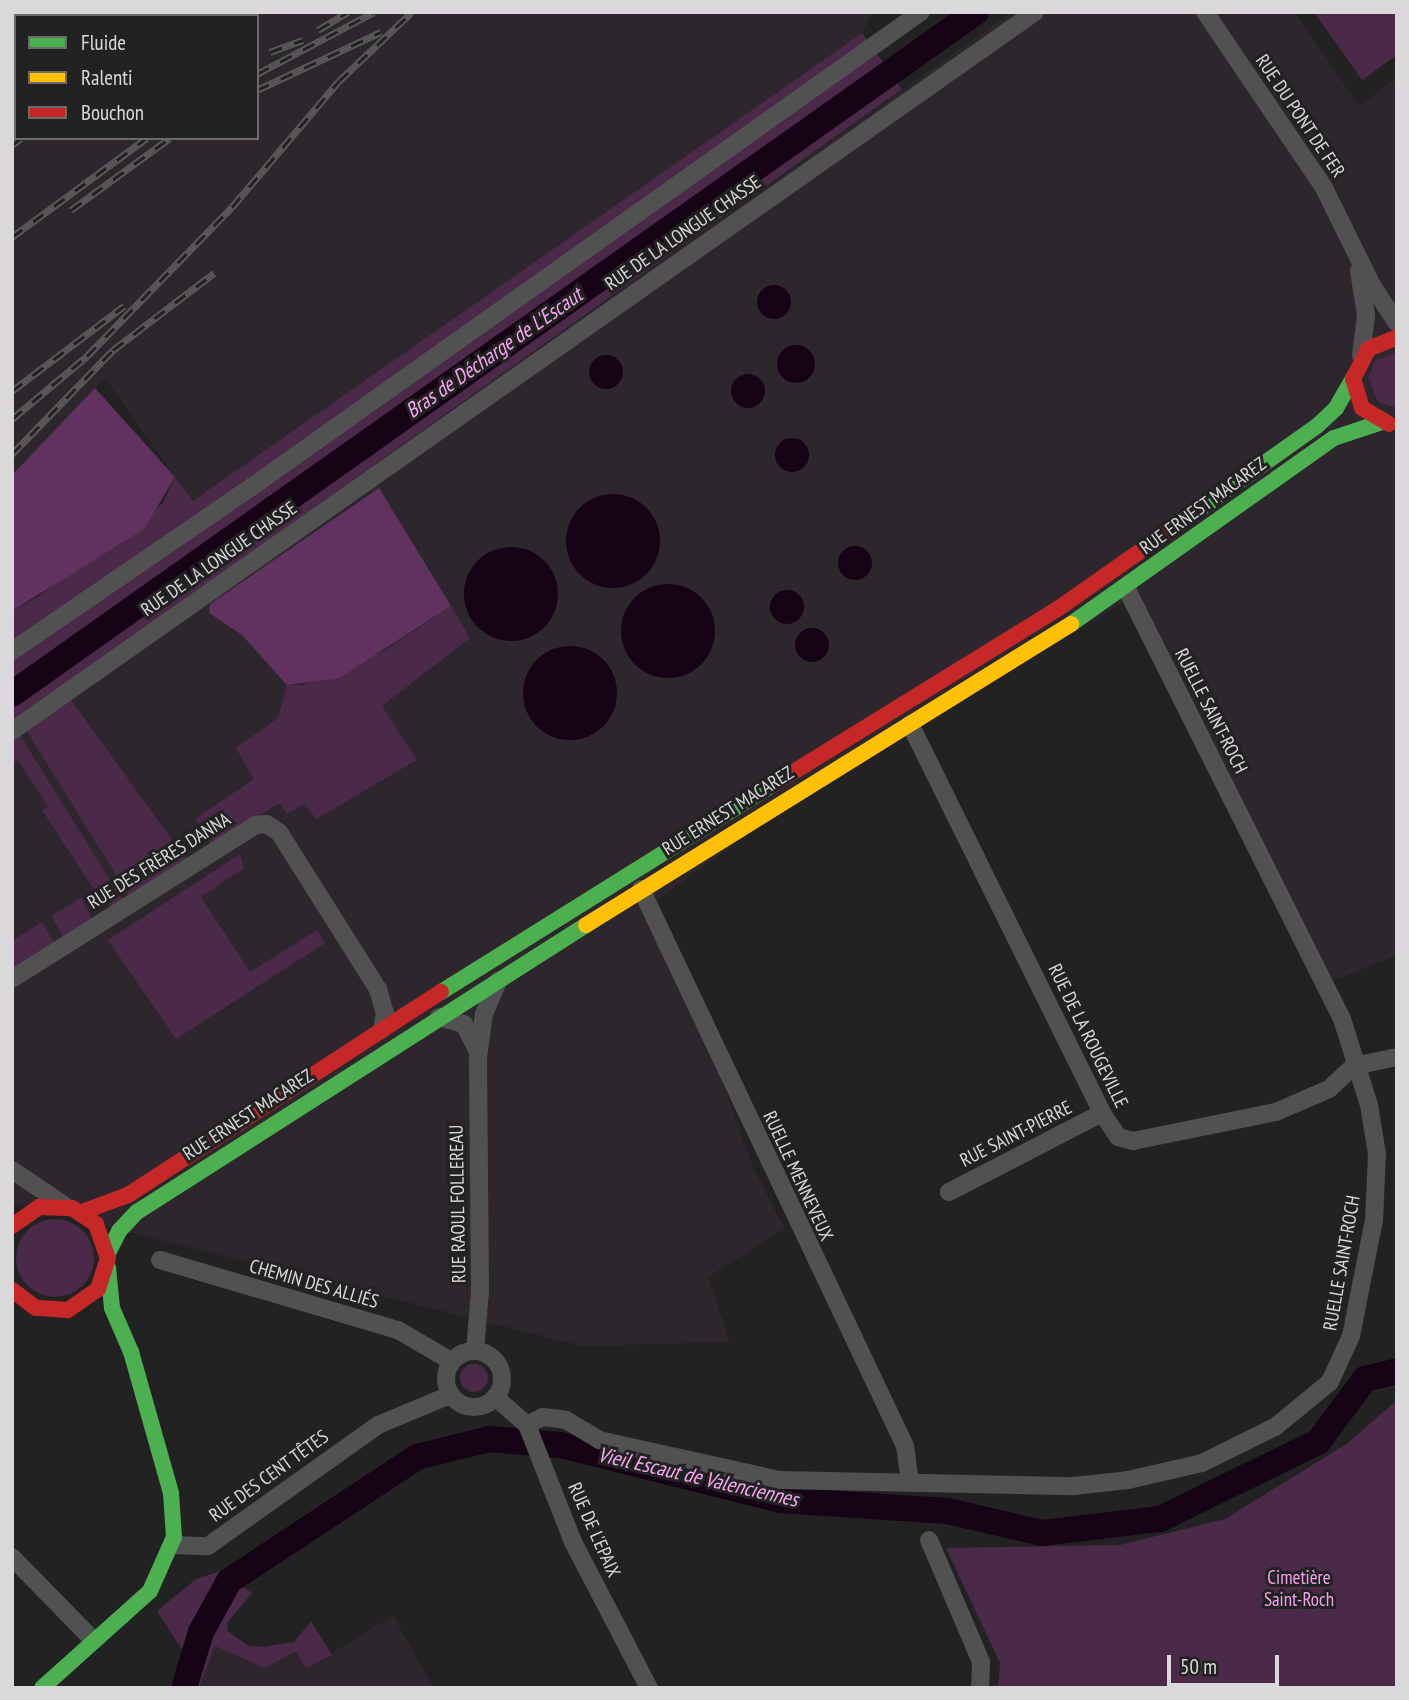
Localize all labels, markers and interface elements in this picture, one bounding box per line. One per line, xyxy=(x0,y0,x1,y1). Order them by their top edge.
legend xyxy=(14,14,259,140)
text: Fluide xyxy=(81,29,126,56)
street label: RUE DU PONT DE FER xyxy=(1250,50,1350,182)
text: Ralenti xyxy=(81,64,133,91)
text: Bouchon xyxy=(81,99,144,126)
street label: RUE DE LA LONGUE CHASSE xyxy=(600,170,766,296)
water label: Bras de Décharge de L'Escaut xyxy=(401,282,587,424)
street label: RUE ERNEST MACAREZ xyxy=(1135,452,1271,560)
street label: RUE DE LA LONGUE CHASSE xyxy=(136,496,302,622)
street label: RUELLE SAINT-ROCH xyxy=(1170,645,1252,777)
street label: RUE ERNEST MACAREZ xyxy=(658,761,798,861)
street label: RUE DES FRÈRES DANNA xyxy=(83,808,235,914)
street label: RUE DE LA ROUGEVILLE xyxy=(1043,960,1133,1112)
street label: RUE ERNEST MACAREZ xyxy=(178,1064,318,1166)
street label: RUE SAINT-PIERRE xyxy=(956,1096,1076,1172)
street label: RUELLE MENNEVEUX xyxy=(758,1108,838,1244)
street label: RUE RAOUL FOLLEREAU xyxy=(445,1124,471,1284)
street label: RUELLE SAINT-ROCH xyxy=(1319,1194,1365,1332)
street label: CHEMIN DES ALLIÉS xyxy=(247,1255,381,1313)
street label: RUE DES CENT TÊTES xyxy=(205,1425,333,1527)
water label: Vieil Escaut de Valenciennes xyxy=(595,1442,801,1512)
street label: RUE DE L'EPAIX xyxy=(563,1479,625,1581)
park label: Cimetière Saint-Roch xyxy=(1264,1567,1334,1611)
scale bar xyxy=(1171,1640,1283,1684)
text: 50 m xyxy=(1180,1653,1217,1680)

